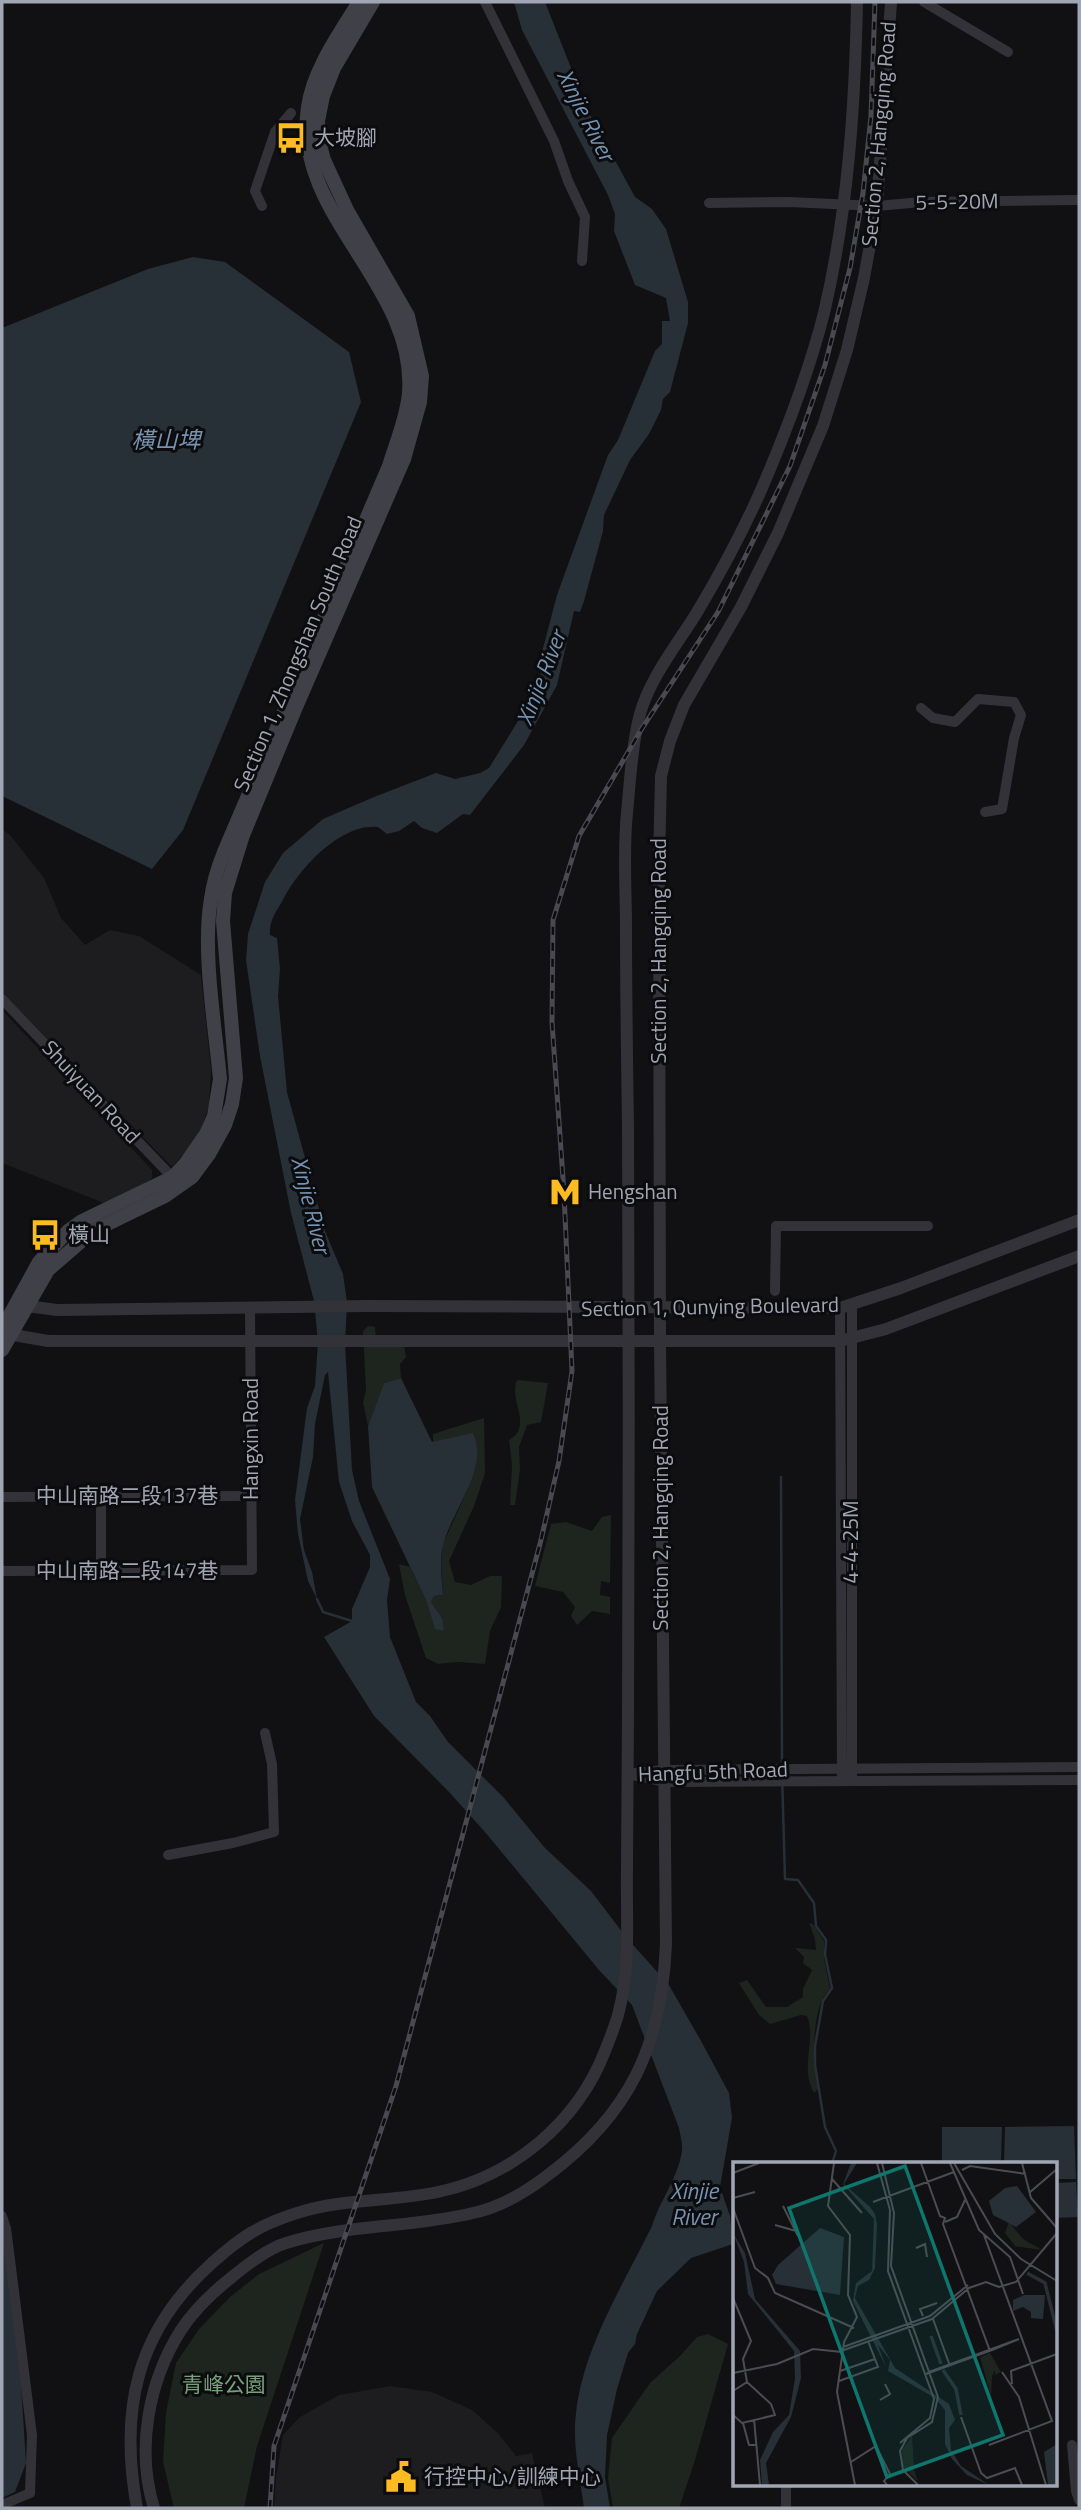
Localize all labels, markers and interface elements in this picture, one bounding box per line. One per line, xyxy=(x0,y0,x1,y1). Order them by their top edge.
street label: Section 2, Hangqing Road xyxy=(852,20,904,248)
water label: Xinjie River xyxy=(548,63,626,169)
bus stop icon: 大坡腳 xyxy=(274,121,308,155)
place label: 大坡腳 xyxy=(314,121,377,153)
street label: 5-5-20M xyxy=(915,184,999,218)
water label: 橫山埤 xyxy=(132,422,204,457)
street label: Section 1, Zhongshan South Road xyxy=(224,511,370,796)
water label: Xinjie River xyxy=(506,623,576,730)
street label: Section 2, Hangqing Road xyxy=(642,838,674,1064)
street label: Shuiyuan Road xyxy=(35,1032,148,1150)
water label: Xinjie River xyxy=(283,1153,341,1260)
metro station icon: Hengshan xyxy=(548,1175,582,1209)
place label: Hengshan xyxy=(588,1175,678,1207)
bus stop icon: 橫山 xyxy=(28,1218,62,1252)
place label: 橫山 xyxy=(68,1218,110,1250)
street label: Section 1, Qunying Boulevard xyxy=(581,1288,839,1324)
street label: Hangxin Road xyxy=(234,1378,266,1500)
street label: Section 2, Hangqing Road xyxy=(644,1405,676,1631)
street label: 中山南路二段137巷 xyxy=(36,1479,218,1511)
street label: 4-4-25M xyxy=(834,1500,866,1584)
street label: 中山南路二段147巷 xyxy=(36,1554,218,1586)
street label: Hangfu 5th Road xyxy=(637,1752,788,1790)
inset map xyxy=(733,2162,1056,2486)
water label: Xinjie River xyxy=(670,2173,720,2234)
park label: 青峰公園 xyxy=(182,2368,266,2400)
public building icon: 行控中心/訓練中心 xyxy=(384,2460,418,2494)
place label: 行控中心/訓練中心 xyxy=(424,2460,601,2492)

